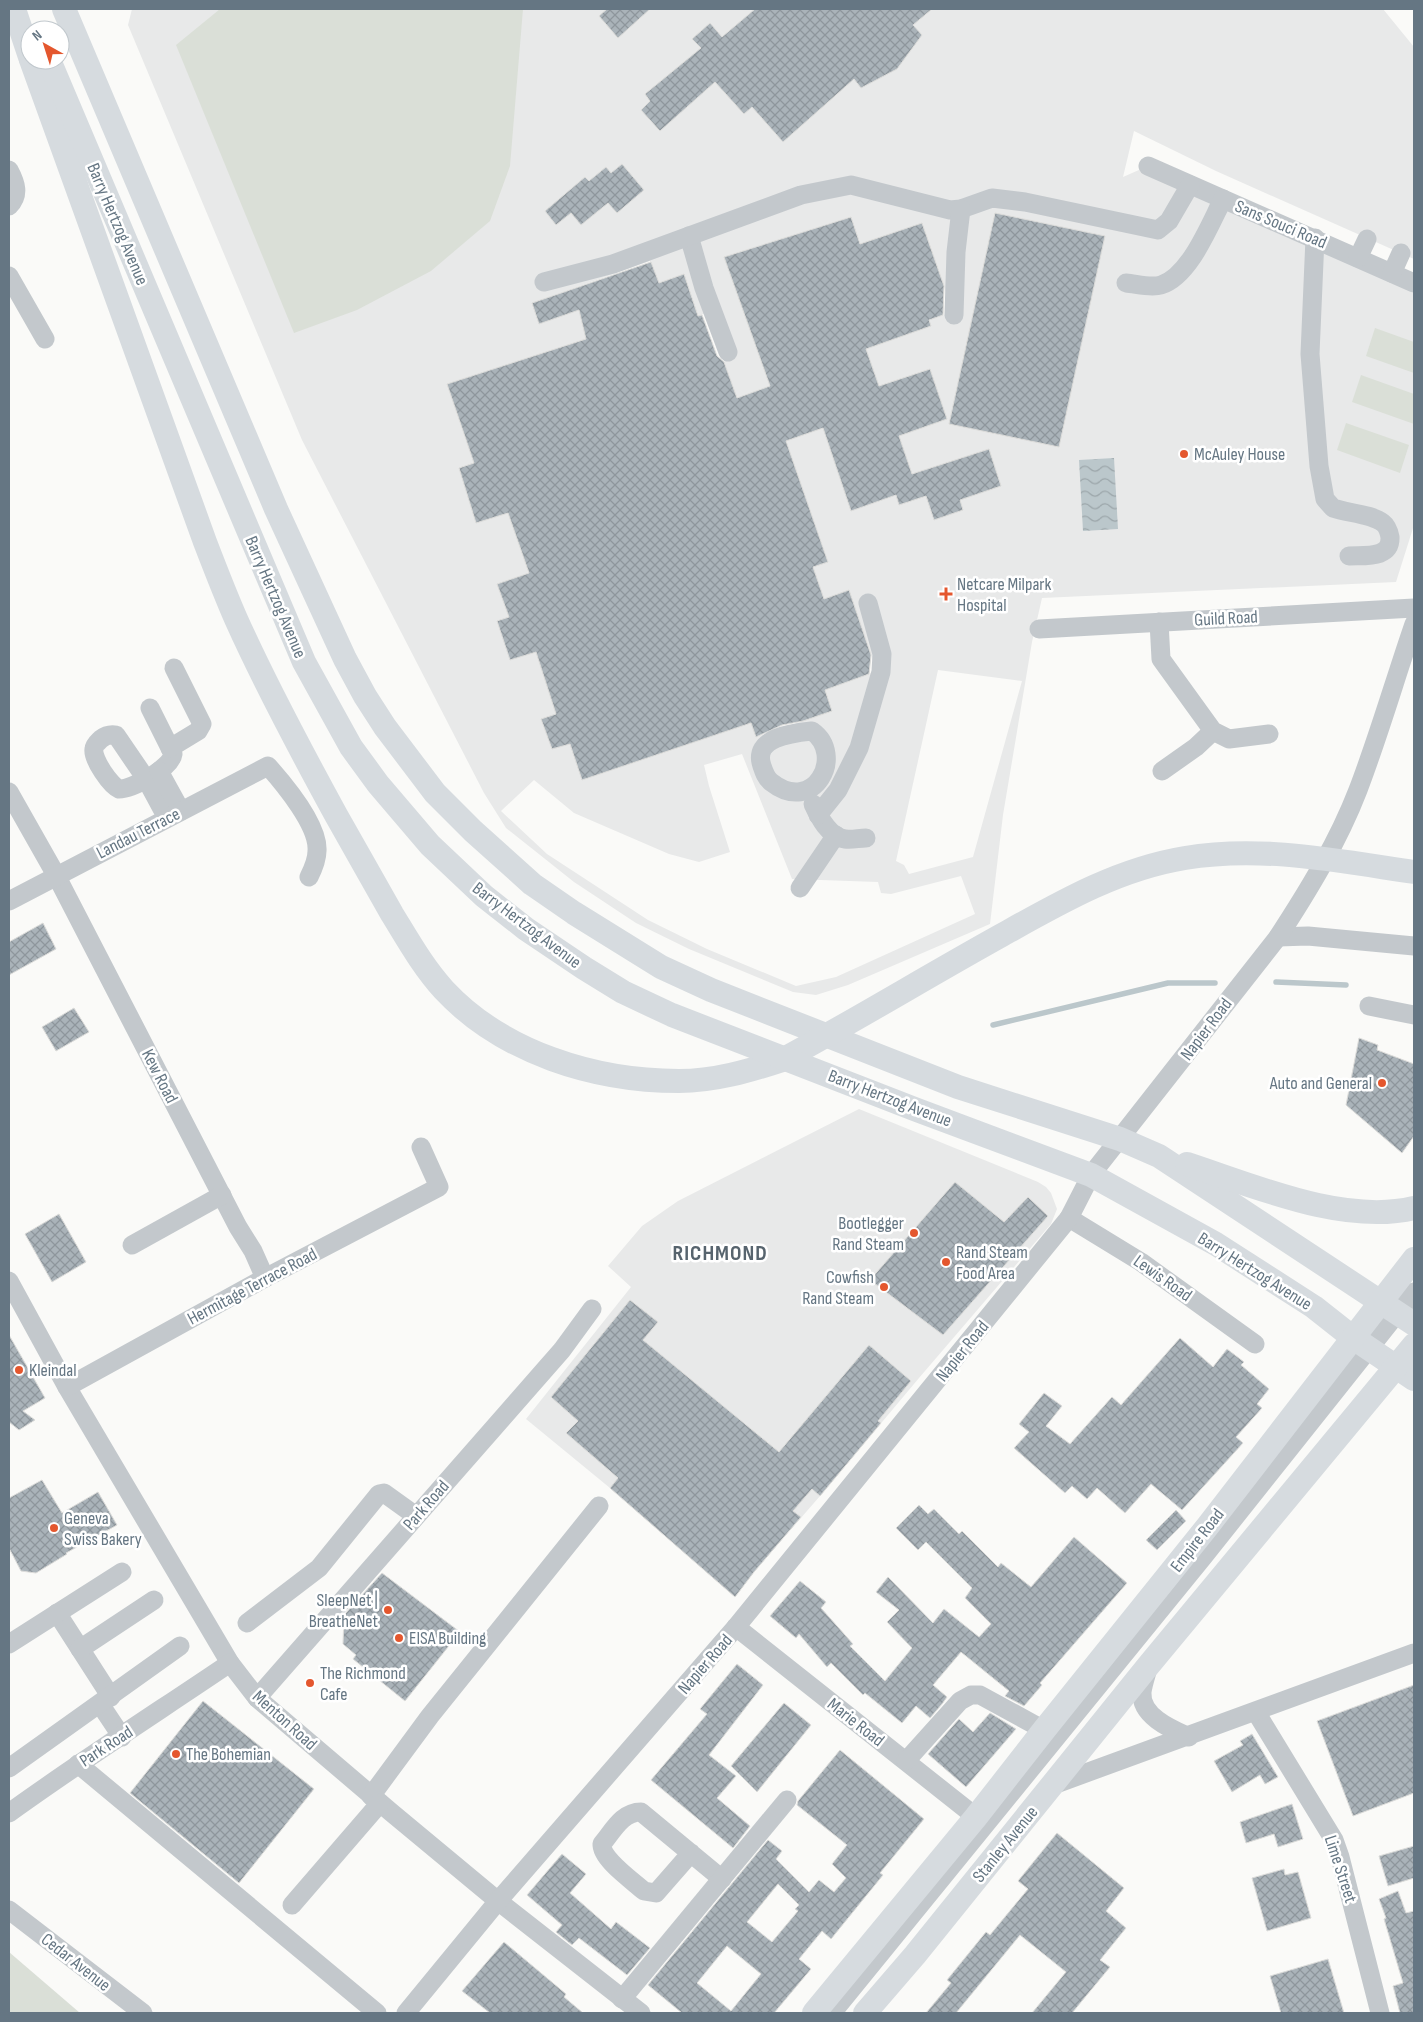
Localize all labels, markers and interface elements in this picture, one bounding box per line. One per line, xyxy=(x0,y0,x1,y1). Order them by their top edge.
north arrow xyxy=(20,20,70,70)
text: N xyxy=(29,26,45,44)
street label: Barry Hertzog Avenue xyxy=(82,160,153,288)
street label: Sans Souci Road xyxy=(1232,196,1330,253)
place label: McAuley House xyxy=(1194,444,1285,465)
marker: McAuley House xyxy=(1178,448,1190,460)
street label: Barry Hertzog Avenue xyxy=(240,533,311,661)
place label: Netcare Milpark Hospital xyxy=(957,574,1051,616)
marker: Netcare Milpark Hospital xyxy=(939,587,953,601)
street label: Guild Road xyxy=(1194,606,1258,631)
street label: Landau Terrace xyxy=(93,803,183,863)
street label: Barry Hertzog Avenue xyxy=(468,878,585,973)
street label: Napier Road xyxy=(1176,994,1237,1064)
street label: Kew Road xyxy=(137,1046,182,1107)
street label: Barry Hertzog Avenue xyxy=(825,1065,954,1132)
place label: Auto and General xyxy=(1269,1073,1372,1094)
marker: Auto and General xyxy=(1376,1077,1388,1089)
place label: Bootlegger Rand Steam xyxy=(832,1213,904,1255)
marker: Bootlegger Rand Steam xyxy=(908,1227,920,1239)
street label: Barry Hertzog Avenue xyxy=(1194,1228,1316,1315)
district label: RICHMOND xyxy=(672,1240,768,1267)
place label: Rand Steam Food Area xyxy=(956,1242,1028,1284)
street label: Hermitage Terrace Road xyxy=(184,1243,321,1329)
street label: Lewis Road xyxy=(1129,1251,1196,1306)
marker: Rand Steam Food Area xyxy=(940,1256,952,1268)
place label: Cowfish Rand Steam xyxy=(802,1267,874,1309)
marker: Cowfish Rand Steam xyxy=(878,1281,890,1293)
street label: Napier Road xyxy=(932,1317,993,1386)
place label: Kleindal xyxy=(29,1360,77,1381)
marker: Kleindal xyxy=(13,1364,25,1376)
street label: Park Road xyxy=(399,1476,454,1535)
street label: Empire Road xyxy=(1166,1504,1229,1576)
place label: Geneva Swiss Bakery xyxy=(64,1508,142,1550)
marker: Geneva Swiss Bakery xyxy=(48,1522,60,1534)
place label: SleepNet | BreatheNet xyxy=(309,1590,379,1632)
marker: SleepNet | BreatheNet xyxy=(382,1604,394,1616)
place label: EISA Building xyxy=(409,1628,486,1649)
street label: Napier Road xyxy=(674,1630,737,1698)
marker: EISA Building xyxy=(393,1632,405,1644)
place label: The Richmond Cafe xyxy=(320,1663,406,1705)
marker: The Richmond Cafe xyxy=(304,1677,316,1689)
street label: Menton Road xyxy=(248,1686,321,1755)
street label: Marie Road xyxy=(823,1694,888,1751)
street label: Park Road xyxy=(76,1721,137,1771)
place label: The Bohemian xyxy=(186,1744,271,1765)
marker: The Bohemian xyxy=(170,1748,182,1760)
street label: Stanley Avenue xyxy=(968,1802,1043,1887)
street label: Lime Street xyxy=(1320,1833,1361,1906)
street label: Cedar Avenue xyxy=(37,1929,115,1996)

